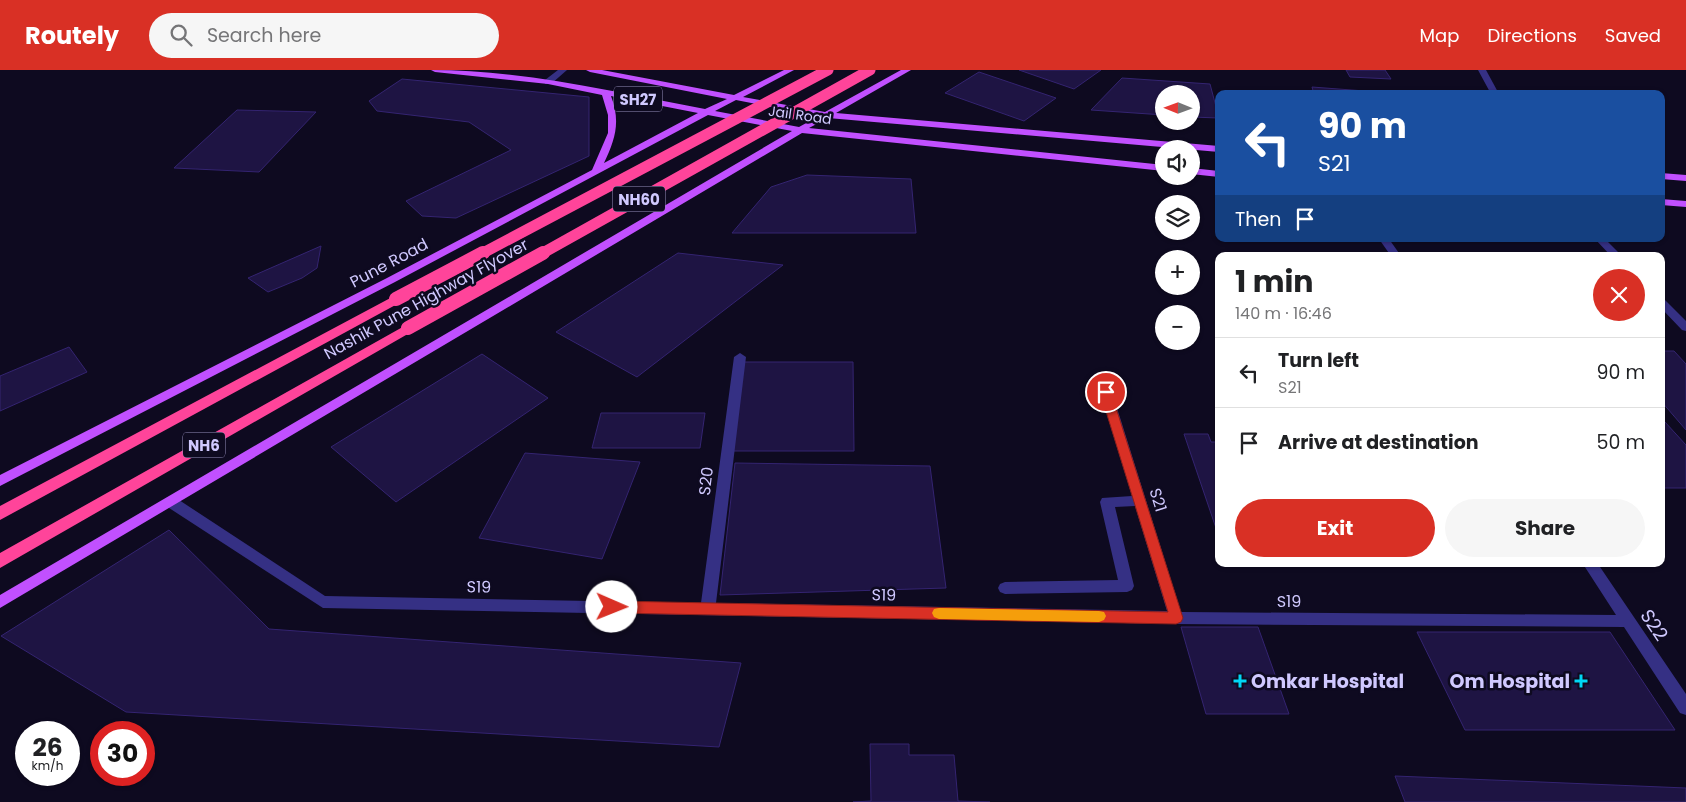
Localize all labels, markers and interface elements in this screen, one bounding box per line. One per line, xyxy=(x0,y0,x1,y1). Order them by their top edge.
search box xyxy=(149,13,499,58)
text: Routely xyxy=(25,19,119,52)
icon: search xyxy=(167,21,195,49)
text: Search here xyxy=(207,22,321,49)
text: Map xyxy=(1420,23,1459,48)
text: Directions xyxy=(1487,23,1577,48)
text: Saved xyxy=(1605,23,1661,48)
north arrow xyxy=(1155,85,1200,130)
map controls xyxy=(1155,85,1200,350)
road number: SH27 xyxy=(614,86,662,112)
street label: Jail Road xyxy=(767,101,833,129)
text: 90 m xyxy=(1318,101,1407,150)
icon: left xyxy=(1235,110,1300,175)
button: sound xyxy=(1155,140,1200,185)
text: S21 xyxy=(1318,148,1351,179)
road number: NH60 xyxy=(613,186,665,212)
button: layers xyxy=(1155,195,1200,240)
icon: arrive xyxy=(1291,205,1319,233)
text: Then xyxy=(1235,206,1281,233)
street label: Nashik Pune Highway Flyover xyxy=(320,233,532,365)
street label: Pune Road xyxy=(346,233,432,293)
button: + xyxy=(1155,250,1200,295)
text: 1 min xyxy=(1235,260,1313,303)
button: close xyxy=(1593,269,1645,321)
text: 140 m · 16:46 xyxy=(1235,302,1332,325)
button: − xyxy=(1155,305,1200,350)
text: Turn left xyxy=(1278,347,1359,374)
icon: left xyxy=(1235,359,1263,387)
text: 90 m xyxy=(1596,359,1645,386)
pin xyxy=(1085,371,1127,413)
text: S21 xyxy=(1278,376,1302,399)
icon: arrive xyxy=(1092,378,1120,406)
icon: arrive xyxy=(1235,429,1263,457)
text: Arrive at destination xyxy=(1278,429,1479,456)
text: 50 m xyxy=(1596,429,1645,456)
road number: NH6 xyxy=(183,432,225,458)
street label: S20 xyxy=(693,465,719,497)
street label: S21 xyxy=(1144,485,1172,515)
button: Exit xyxy=(1235,499,1435,557)
button: Share xyxy=(1445,499,1645,557)
street label: S19 xyxy=(467,575,491,599)
position arrow xyxy=(585,580,637,632)
street label: S19 xyxy=(872,583,896,607)
street label: S19 xyxy=(1277,590,1301,613)
street label: S22 xyxy=(1634,604,1674,646)
place label: Omkar Hospital xyxy=(1251,668,1404,695)
place label: Om Hospital xyxy=(1450,668,1570,695)
marker: Omkar Hospital xyxy=(1233,674,1247,688)
marker: Om Hospital xyxy=(1574,674,1588,688)
speed limit sign: 30 xyxy=(90,721,155,786)
text: 26 xyxy=(32,730,63,765)
text: km/h xyxy=(32,757,63,774)

